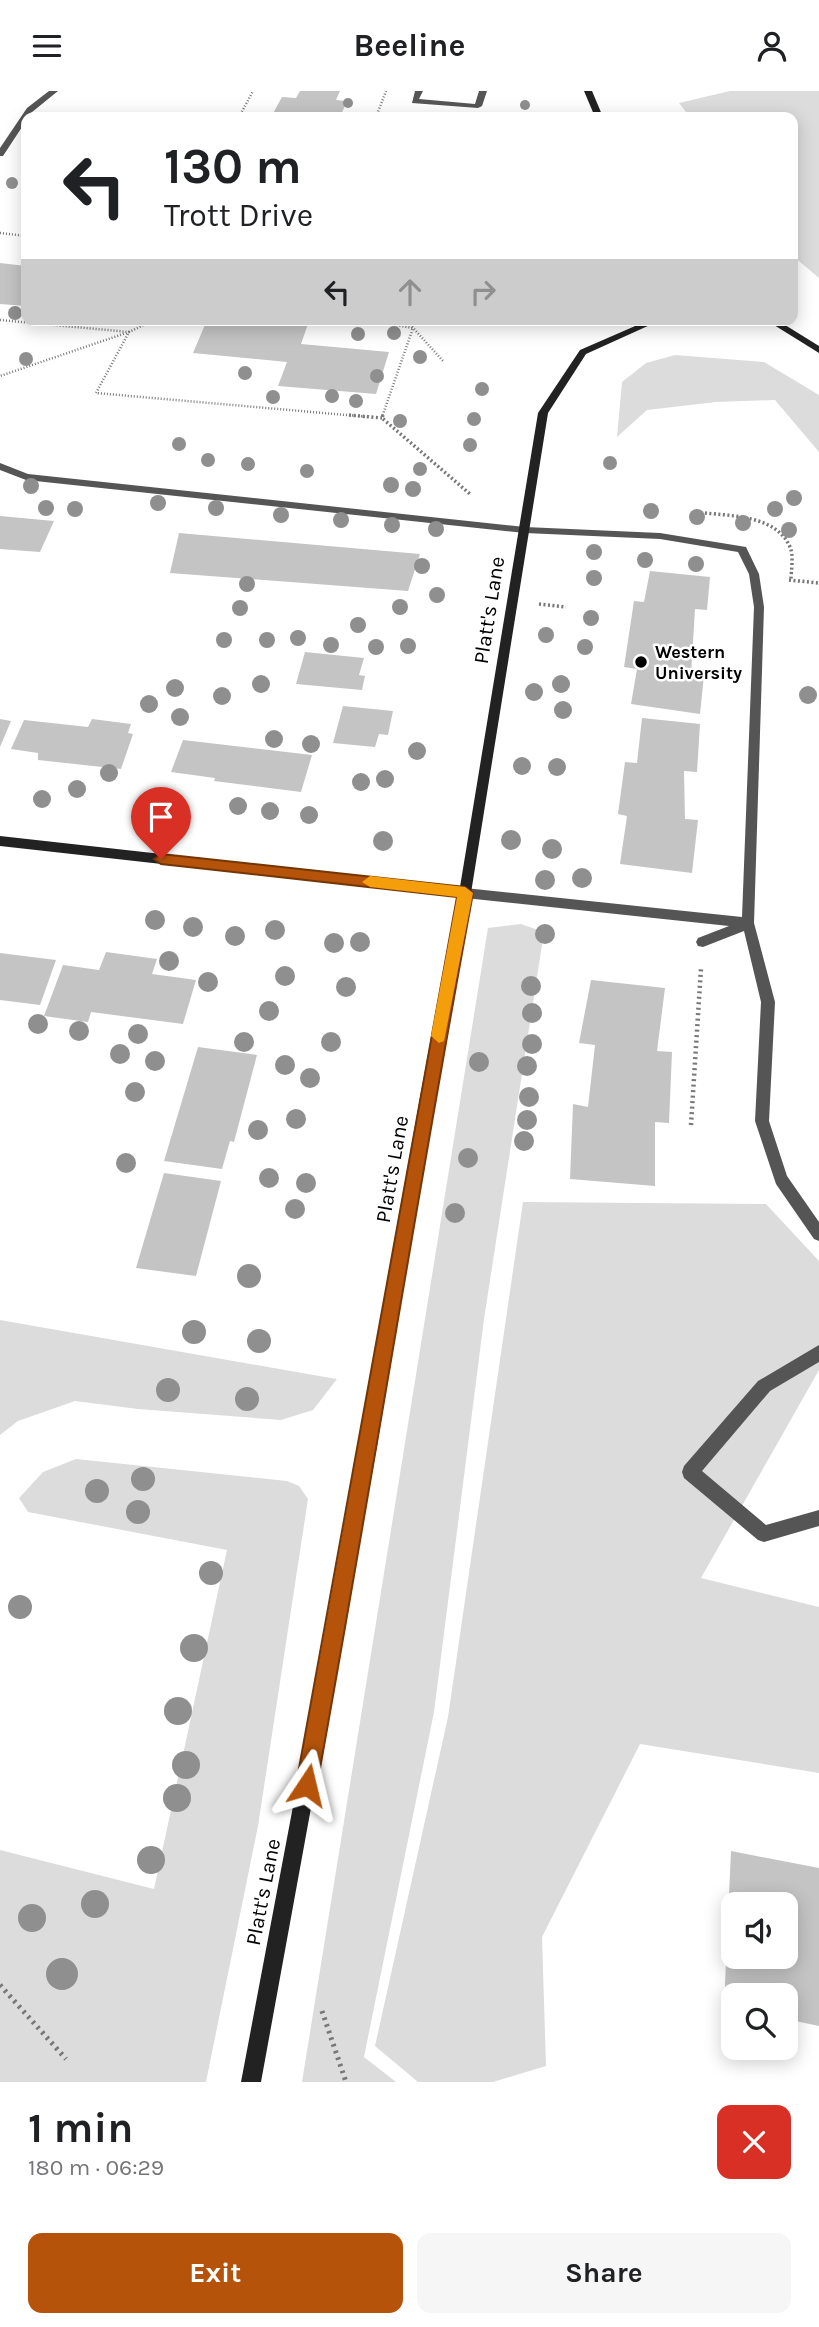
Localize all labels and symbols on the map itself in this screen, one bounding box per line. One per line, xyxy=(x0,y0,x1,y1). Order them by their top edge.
street label: Platt's Lane xyxy=(469,555,509,665)
place label: Western University xyxy=(655,641,742,684)
marker: Western University xyxy=(633,654,649,670)
pin xyxy=(131,787,191,859)
street label: Platt's Lane xyxy=(371,1113,413,1225)
position arrow xyxy=(270,1748,344,1822)
street label: Platt's Lane xyxy=(241,1836,285,1948)

